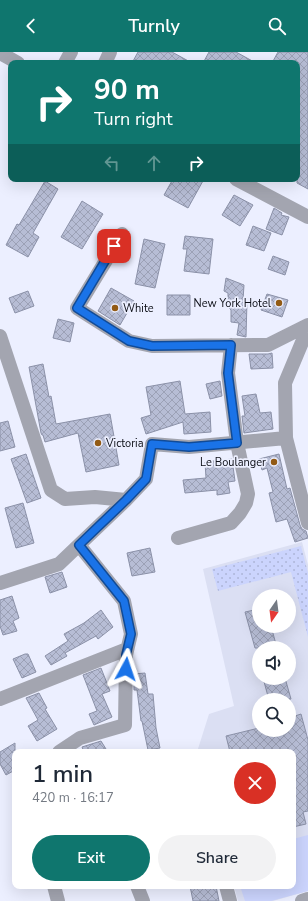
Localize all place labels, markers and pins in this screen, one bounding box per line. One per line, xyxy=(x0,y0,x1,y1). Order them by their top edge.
pin xyxy=(97,229,131,263)
place label: New York Hotel xyxy=(194,296,272,311)
marker: New York Hotel xyxy=(274,298,284,308)
place label: White xyxy=(123,301,154,316)
marker: White xyxy=(110,303,120,313)
place label: Victoria xyxy=(105,436,144,451)
marker: Victoria xyxy=(93,438,103,448)
place label: Le Boulanger xyxy=(200,455,266,470)
marker: Le Boulanger xyxy=(269,457,279,467)

